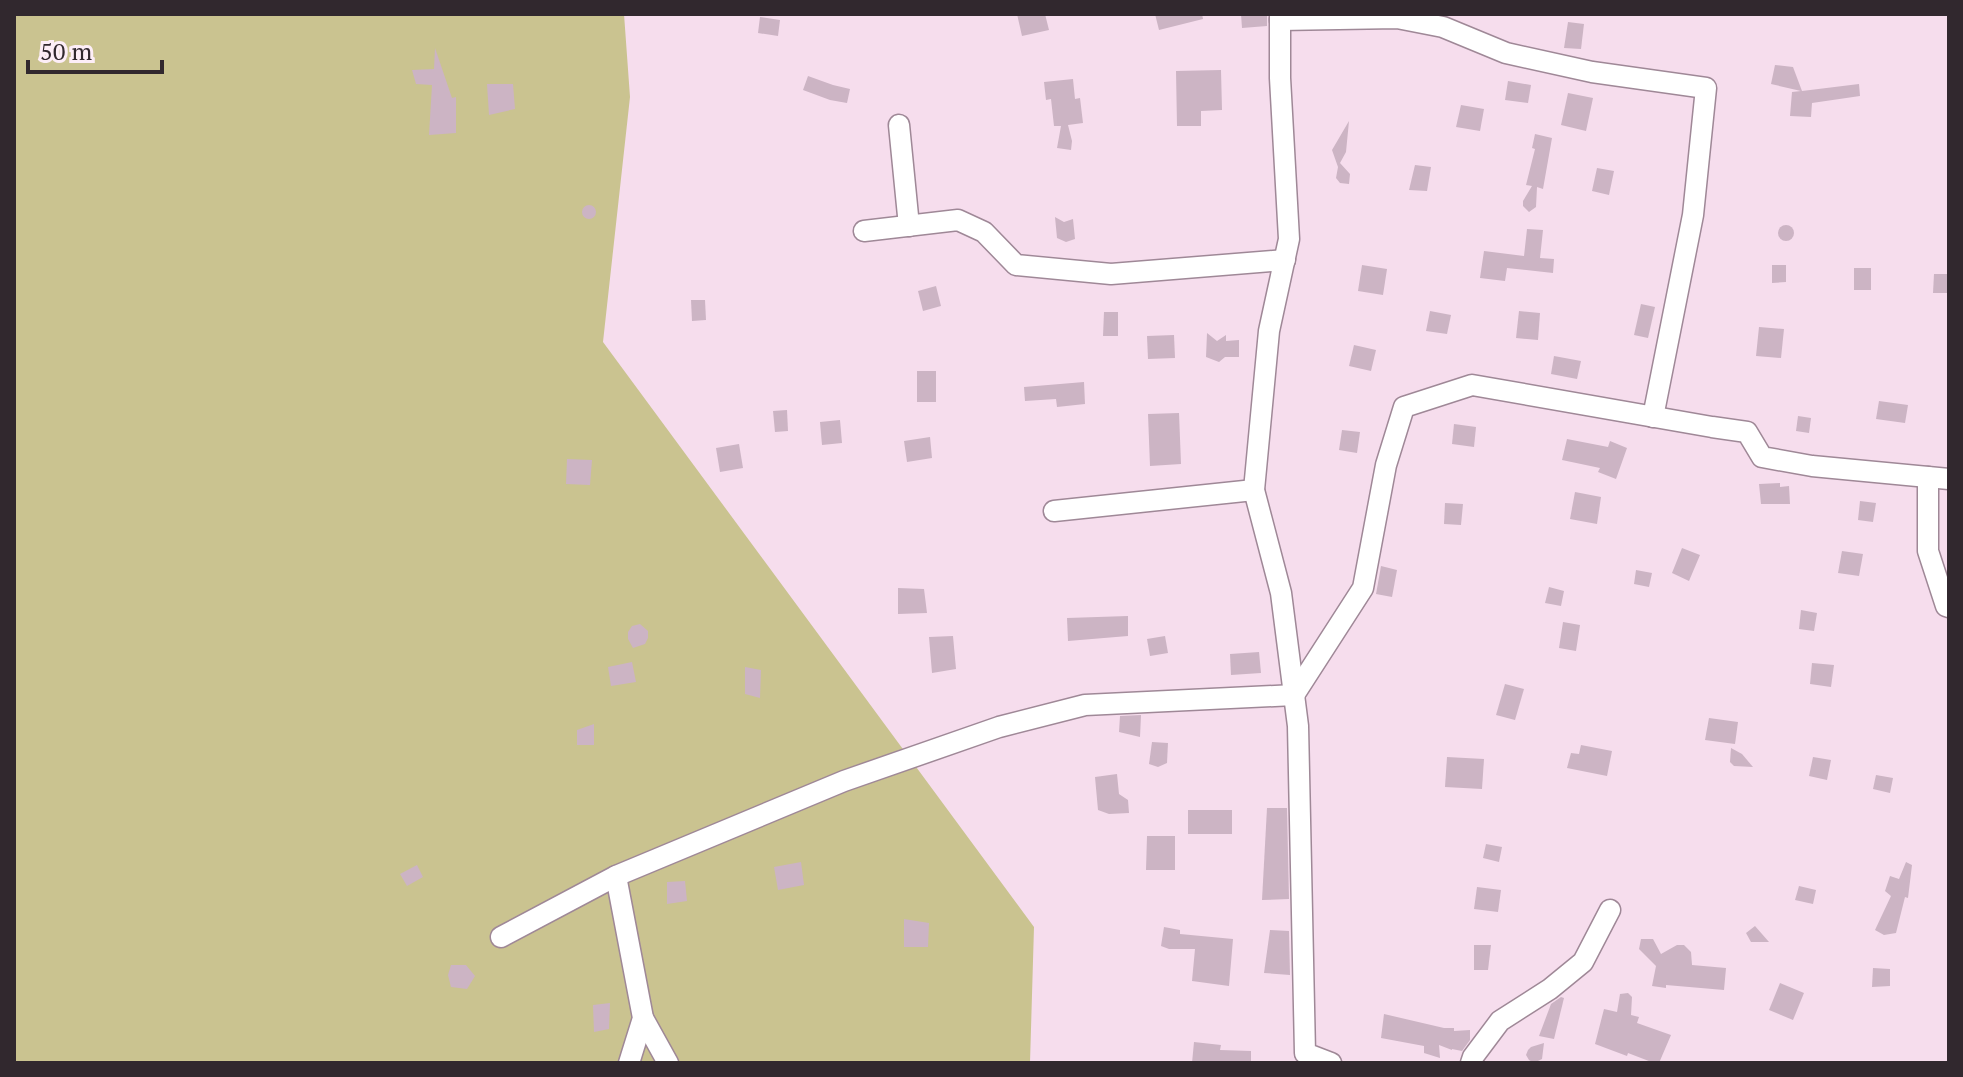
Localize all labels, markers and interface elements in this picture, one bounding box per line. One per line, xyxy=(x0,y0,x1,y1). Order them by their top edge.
scale bar xyxy=(28,24,162,74)
text: 50 m xyxy=(40,35,92,67)

